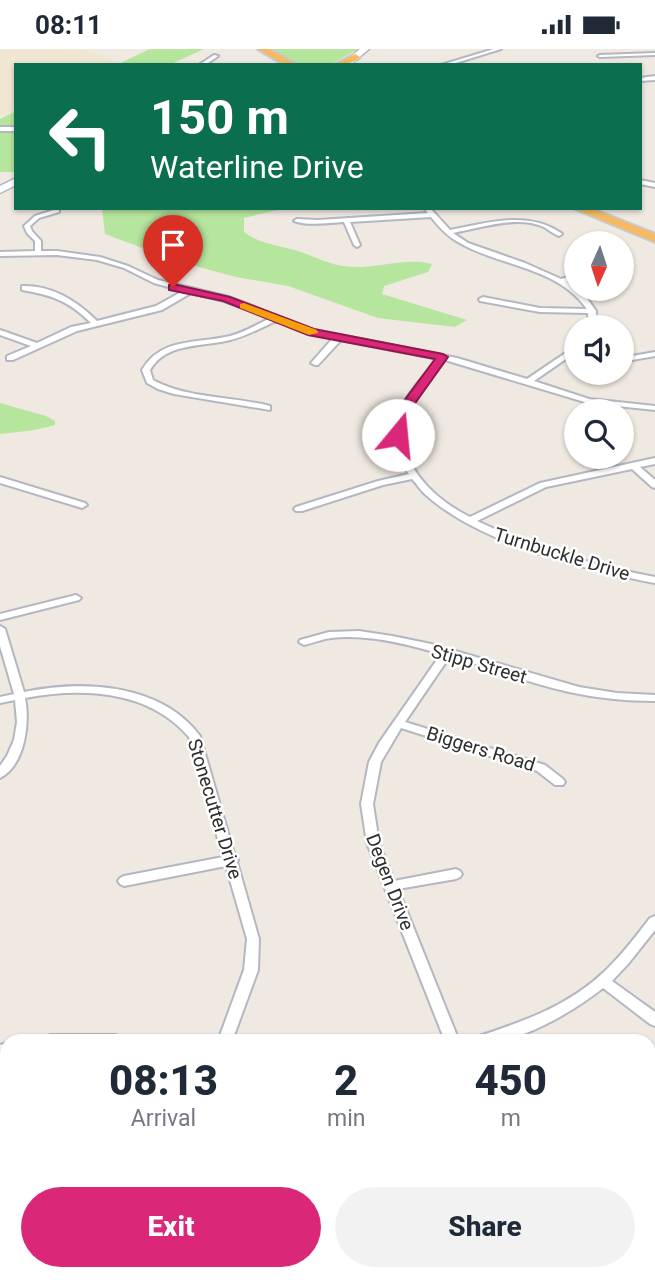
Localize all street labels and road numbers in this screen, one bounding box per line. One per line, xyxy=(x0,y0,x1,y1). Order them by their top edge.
street label: Turnbuckle Drive xyxy=(491,522,633,586)
street label: Stipp Street xyxy=(429,639,529,689)
street label: Biggers Road xyxy=(424,722,538,776)
street label: Stonecutter Drive xyxy=(183,736,247,882)
street label: Degen Drive xyxy=(361,831,419,933)

